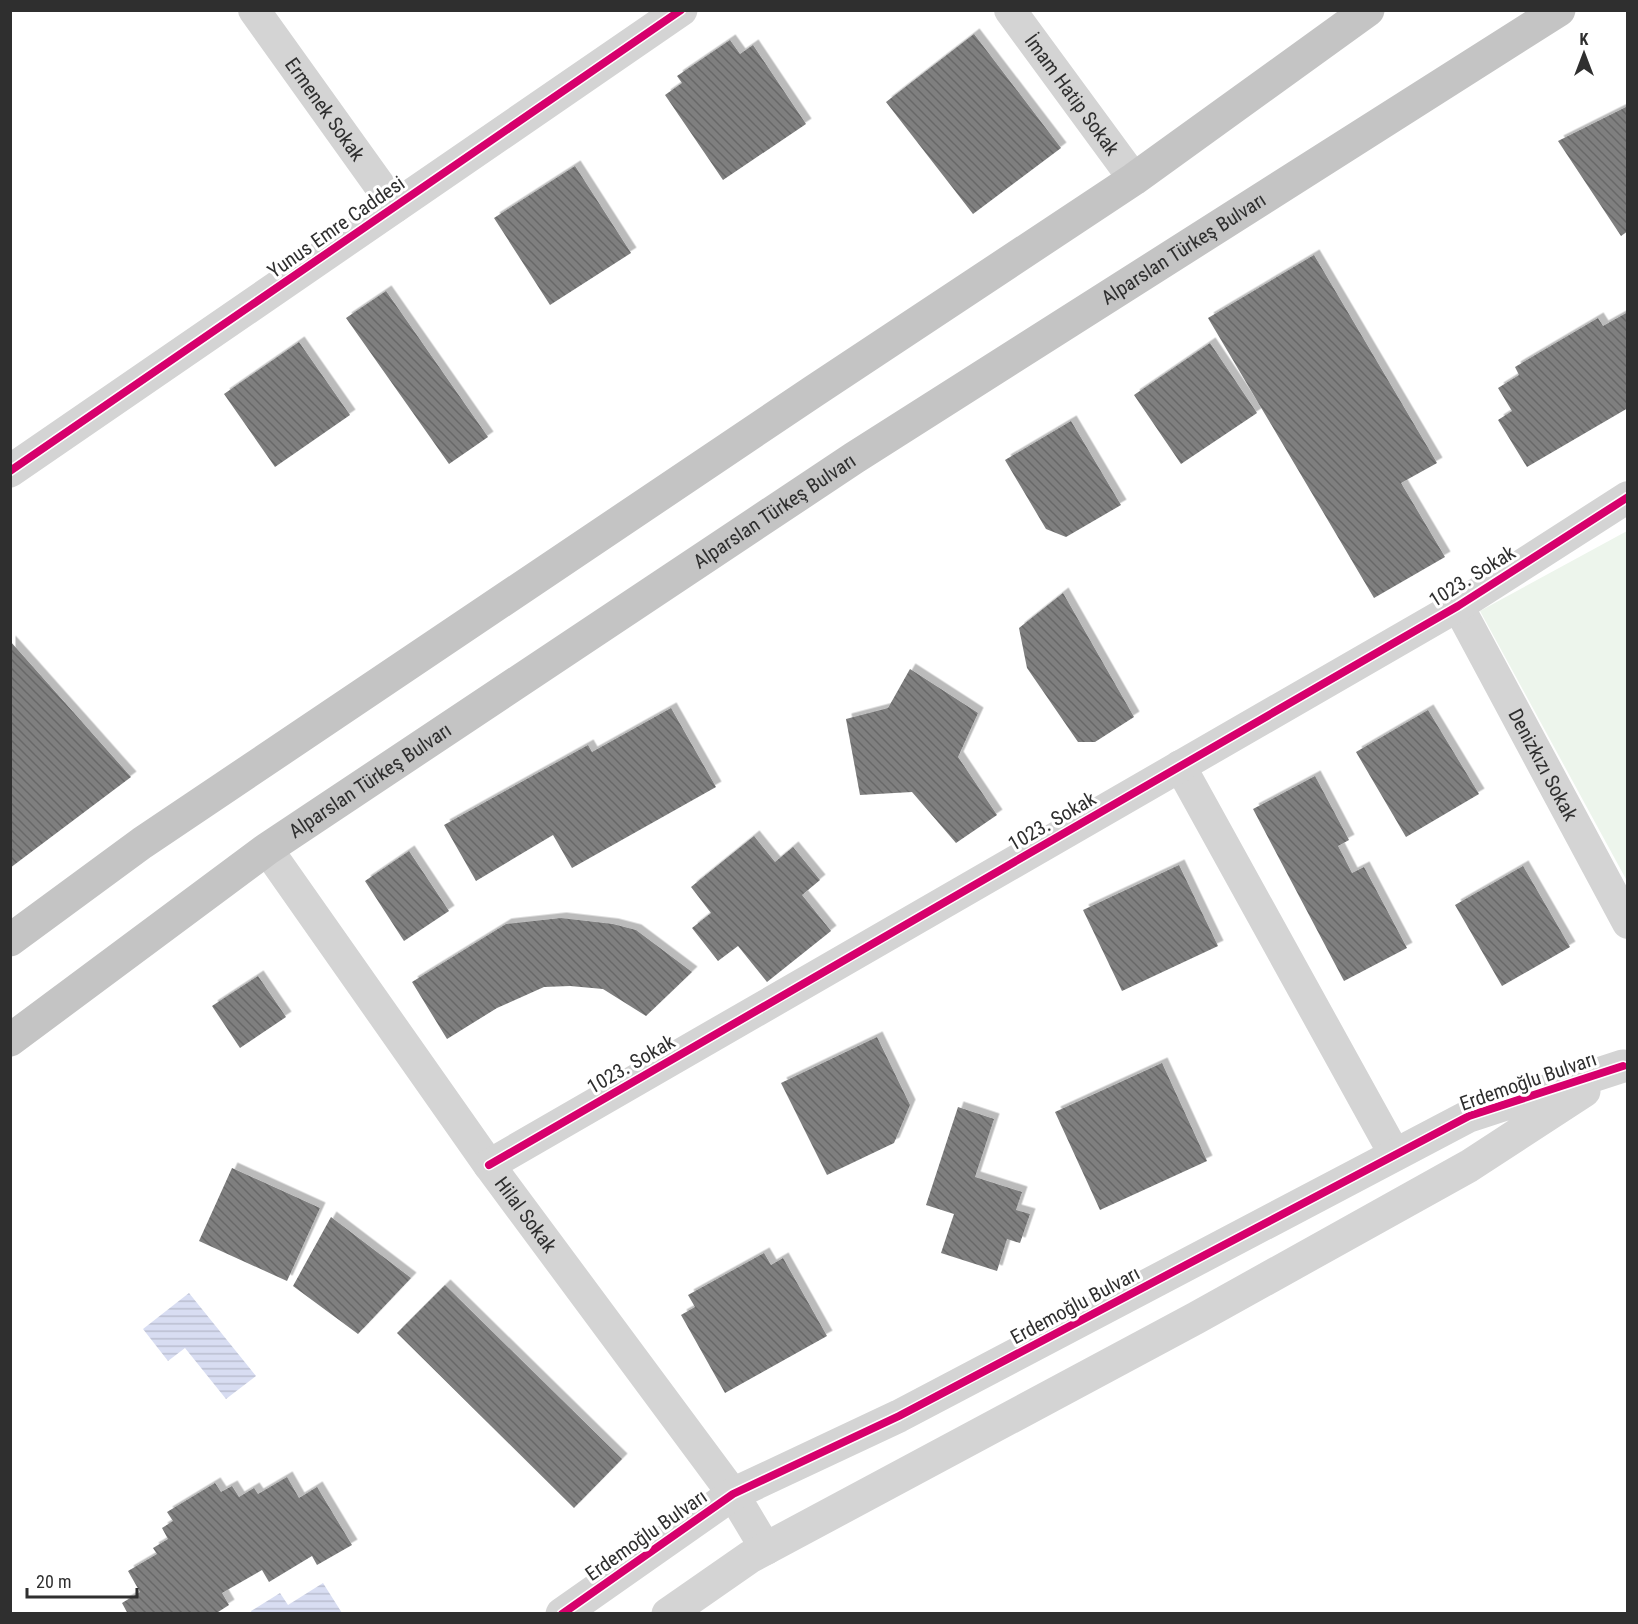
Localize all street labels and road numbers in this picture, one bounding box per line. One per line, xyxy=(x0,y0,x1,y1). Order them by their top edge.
street label: İmam Hatip Sokak xyxy=(1020,29,1124,160)
street label: Ermenek Sokak xyxy=(280,53,370,165)
street label: Yunus Emre Caddesi xyxy=(263,171,409,283)
street label: Alparslan Türkeş Bulvarı xyxy=(1097,187,1270,310)
street label: Alparslan Türkeş Bulvarı xyxy=(689,448,860,574)
street label: 1023. Sokak xyxy=(1424,540,1520,612)
street label: Denizkızı Sokak xyxy=(1503,704,1583,825)
street label: Alparslan Türkeş Bulvarı xyxy=(284,718,456,843)
street label: 1023. Sokak xyxy=(1004,786,1100,856)
street label: 1023. Sokak xyxy=(583,1029,679,1099)
street label: Erdemoğlu Bulvarı xyxy=(1457,1046,1599,1116)
street label: Hilal Sokak xyxy=(490,1172,562,1257)
street label: Erdemoğlu Bulvarı xyxy=(1006,1261,1144,1349)
street label: Erdemoğlu Bulvarı xyxy=(581,1484,711,1586)

